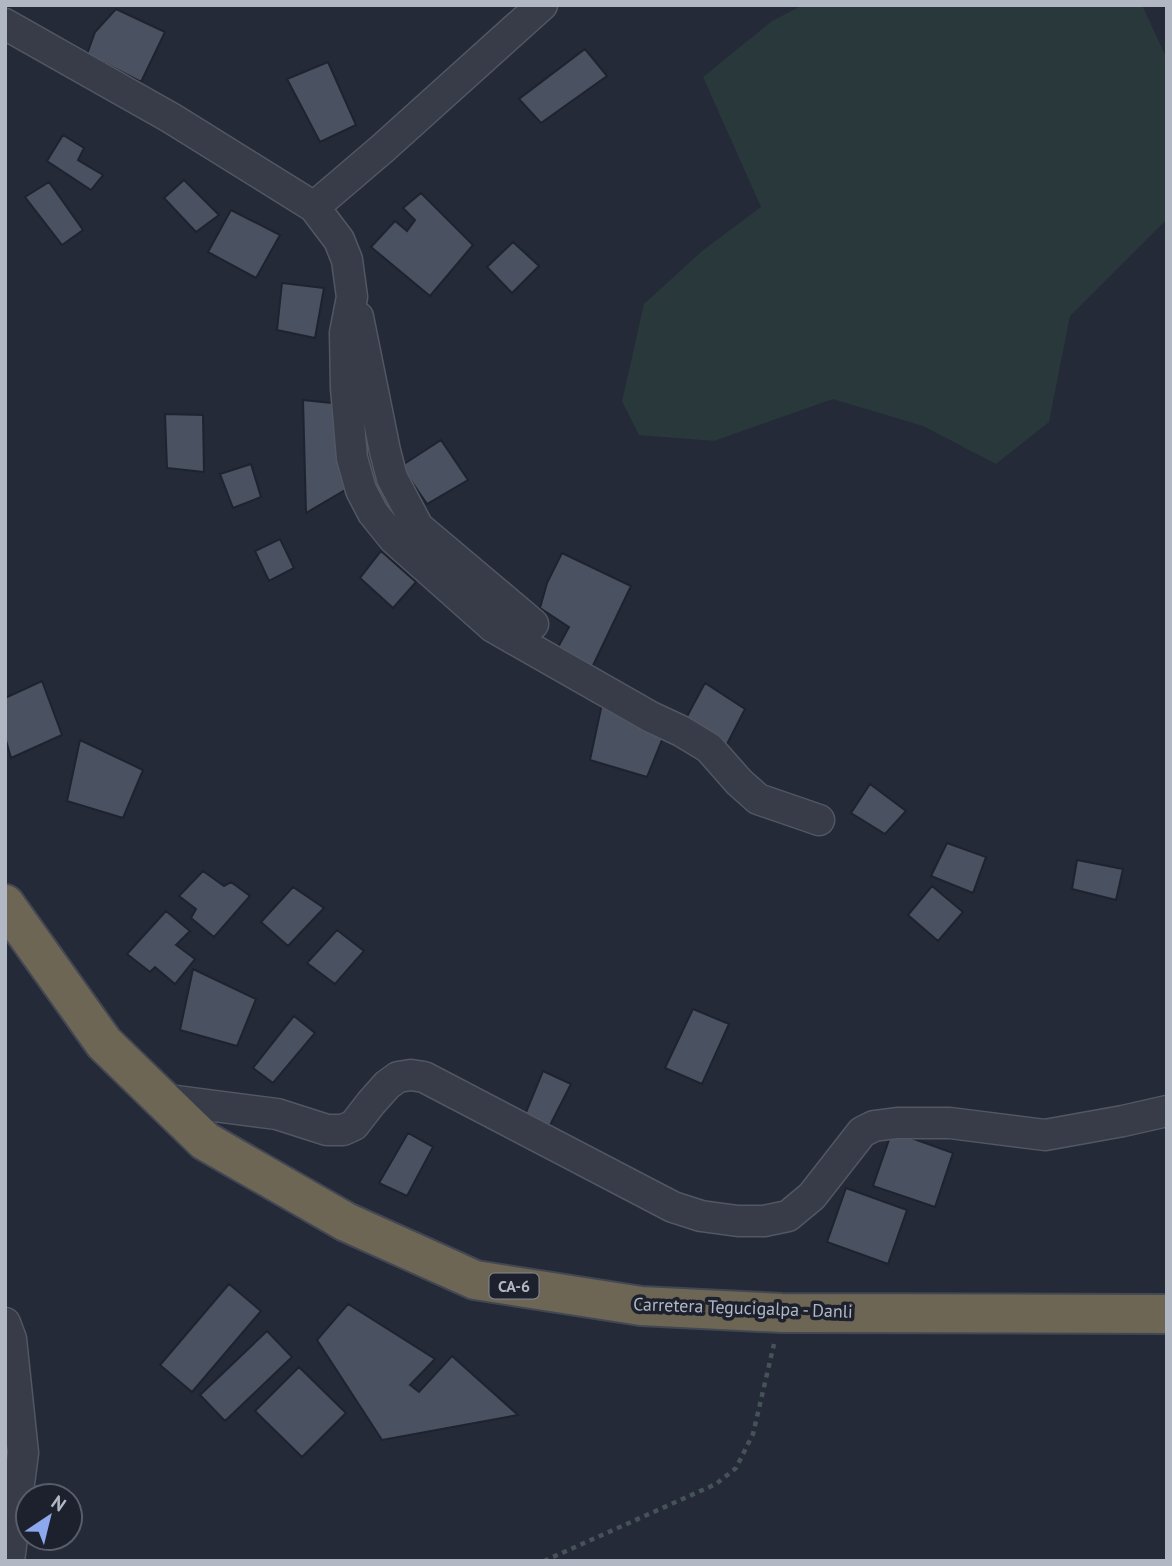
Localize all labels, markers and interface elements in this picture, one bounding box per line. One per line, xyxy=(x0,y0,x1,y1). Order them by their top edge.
road number: CA-6 xyxy=(490,1274,538,1298)
street label: Carretera Tegucigalpa - Danli xyxy=(633,1292,853,1323)
north arrow xyxy=(14,1482,84,1552)
text: N xyxy=(47,1490,71,1516)

